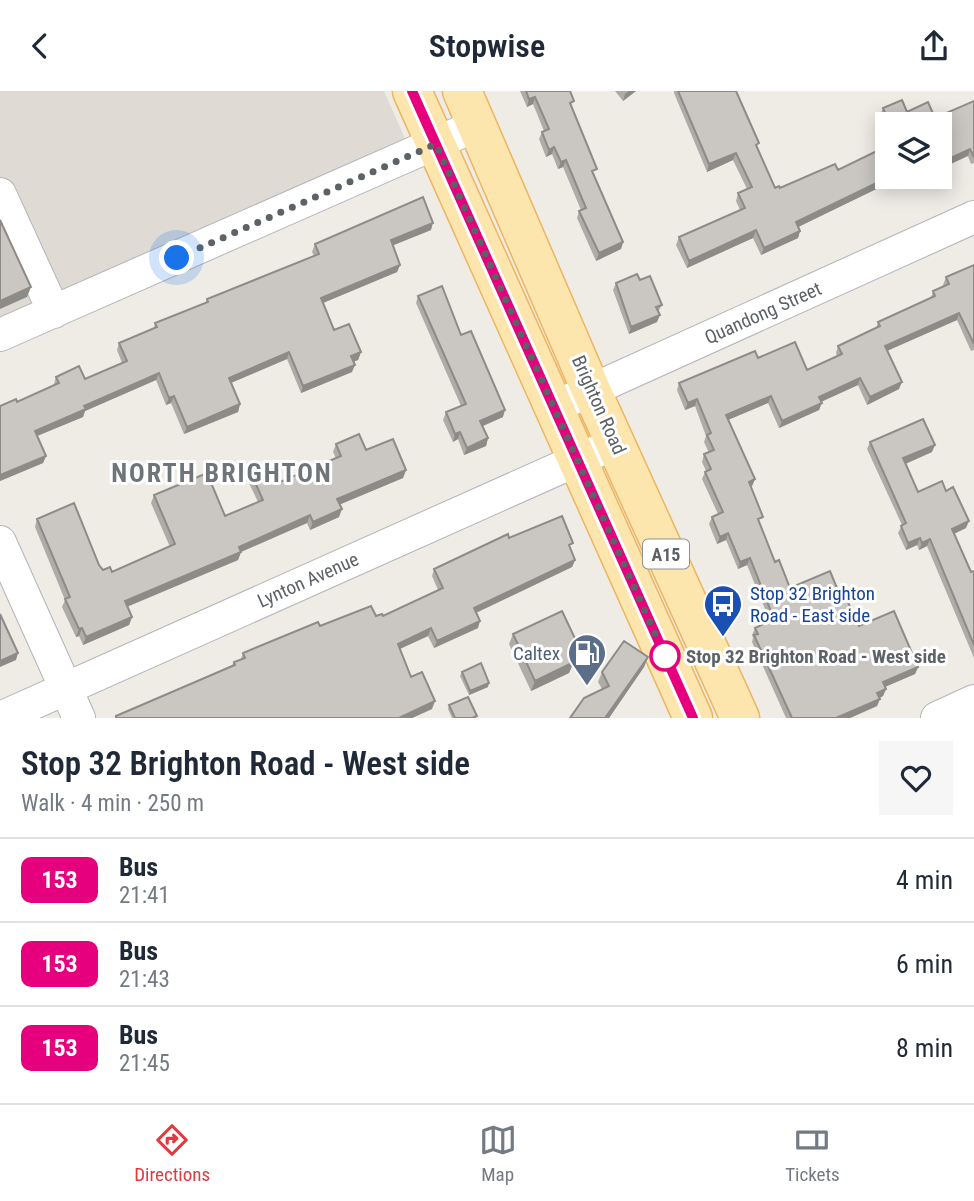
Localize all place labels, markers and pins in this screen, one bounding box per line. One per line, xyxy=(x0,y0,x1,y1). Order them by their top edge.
place label: Stop 32 Brighton Road - East side xyxy=(750,582,875,627)
bus stop icon: Stop 32 Brighton Road - East side xyxy=(702,583,744,638)
fuel station icon: Caltex xyxy=(566,632,608,687)
marker: Stop 32 Brighton Road - West side xyxy=(650,641,680,671)
place label: Caltex xyxy=(513,642,560,665)
place label: Stop 32 Brighton Road - West side xyxy=(686,645,946,668)

